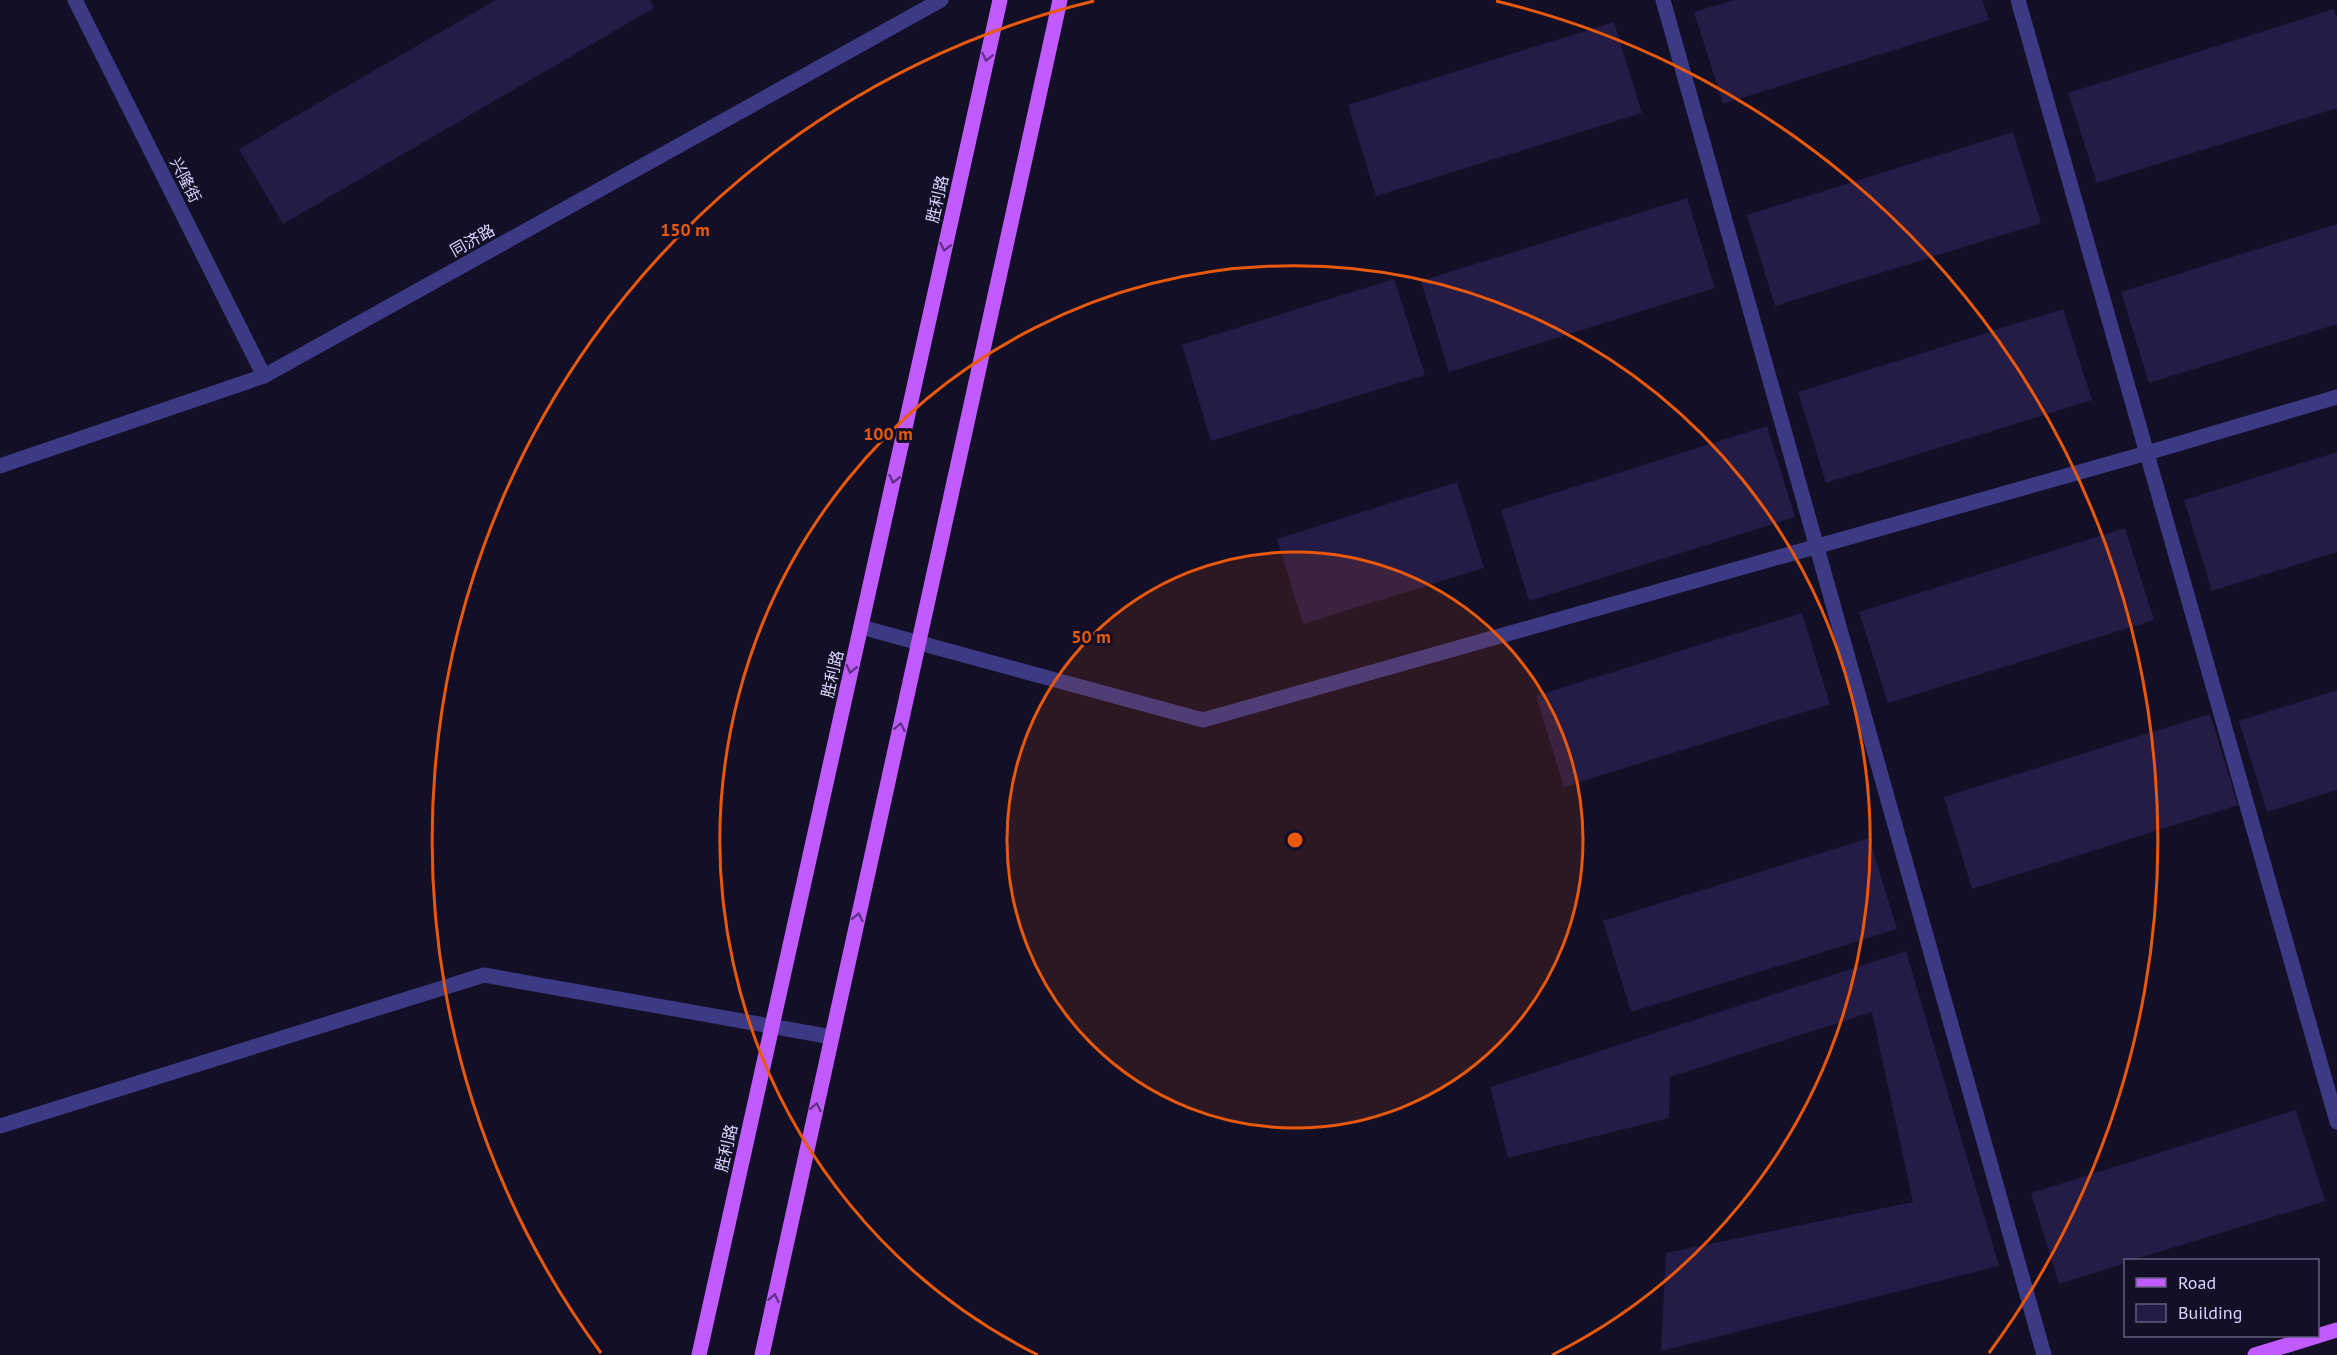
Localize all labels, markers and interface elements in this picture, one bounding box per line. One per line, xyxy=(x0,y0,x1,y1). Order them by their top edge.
one-way arrow xyxy=(981,52,994,62)
street label: 兴隆街 xyxy=(166,154,206,206)
street label: 胜利路 xyxy=(922,173,952,225)
text: 150 m xyxy=(660,218,710,241)
street label: 同济路 xyxy=(446,220,498,260)
one-way arrow xyxy=(939,242,952,252)
text: 100 m xyxy=(863,422,913,445)
one-way arrow xyxy=(888,474,901,484)
text: 50 m xyxy=(1071,625,1111,648)
street label: 胜利路 xyxy=(817,648,847,700)
one-way arrow xyxy=(845,664,858,674)
one-way arrow xyxy=(893,722,906,732)
centre of rings xyxy=(1285,830,1305,850)
one-way arrow xyxy=(851,912,864,922)
one-way arrow xyxy=(809,1103,822,1113)
street label: 胜利路 xyxy=(711,1122,741,1174)
legend xyxy=(2124,1259,2319,1337)
text: Road xyxy=(2178,1271,2216,1294)
one-way arrow xyxy=(767,1293,780,1303)
text: Building xyxy=(2178,1301,2242,1324)

